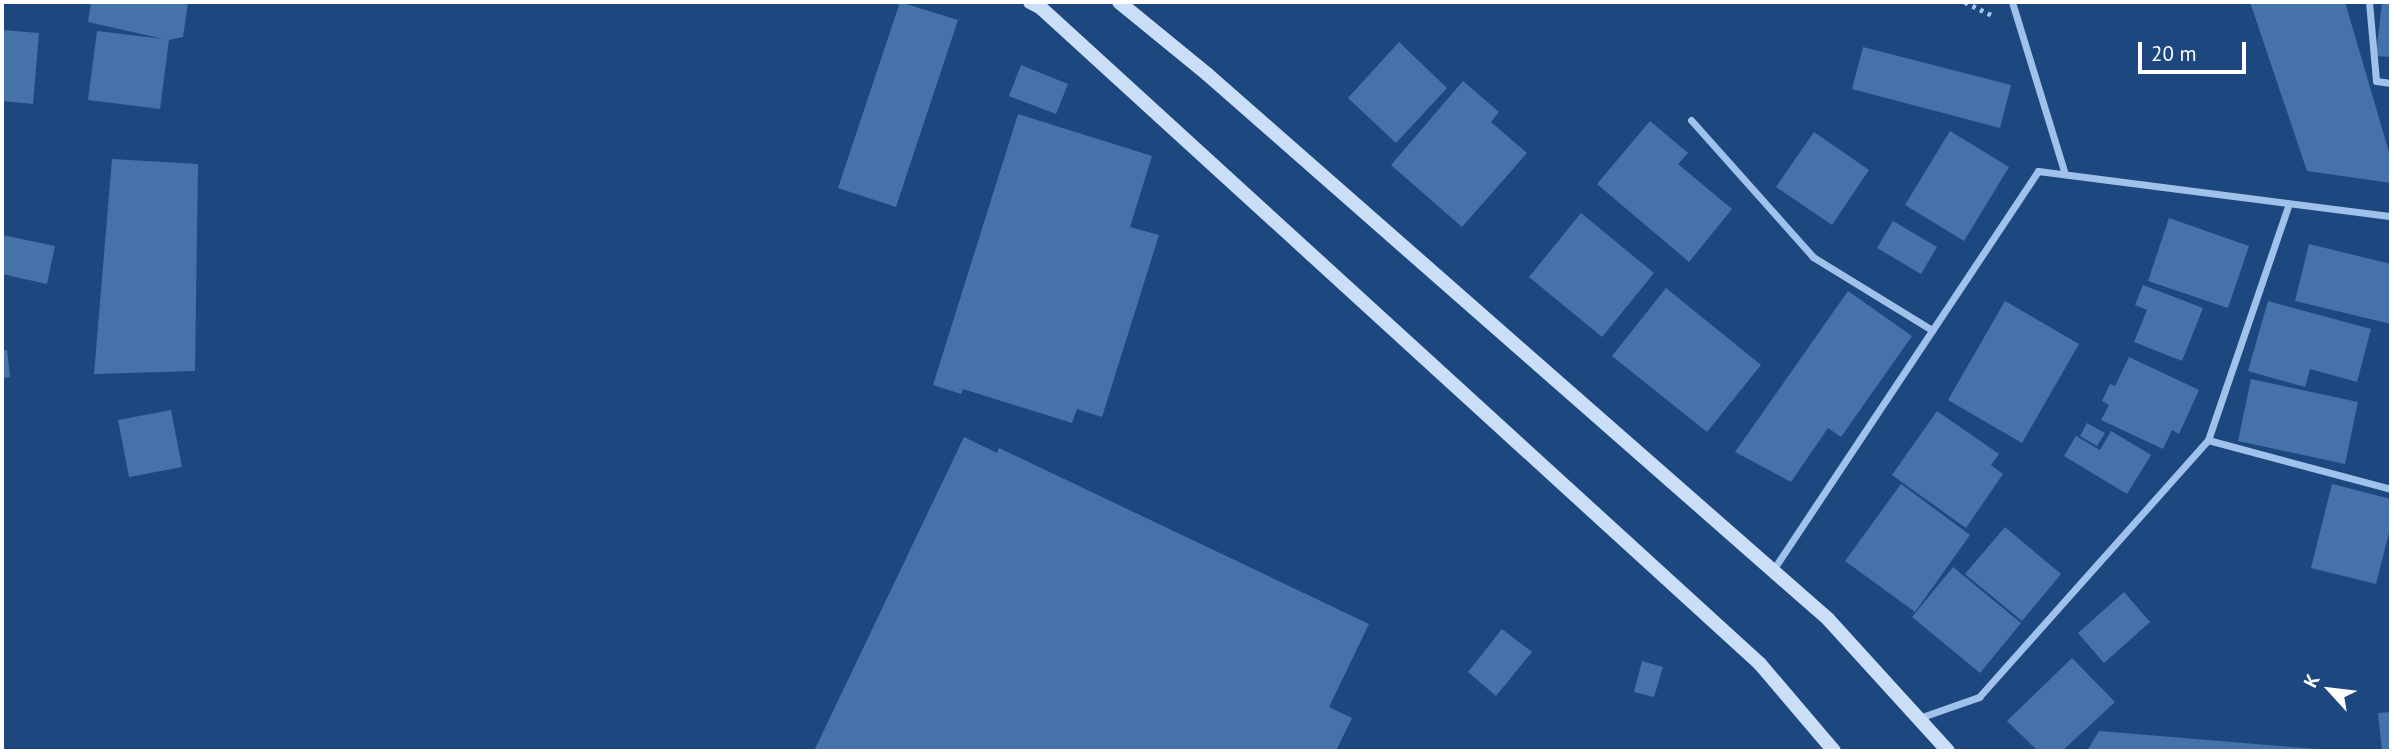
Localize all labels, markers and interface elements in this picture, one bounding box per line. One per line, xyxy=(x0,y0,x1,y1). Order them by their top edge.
scale bar xyxy=(2141,28,2250,72)
text: 20 m xyxy=(2151,40,2197,67)
north arrow xyxy=(2295,655,2365,725)
text: K xyxy=(2298,670,2325,691)

